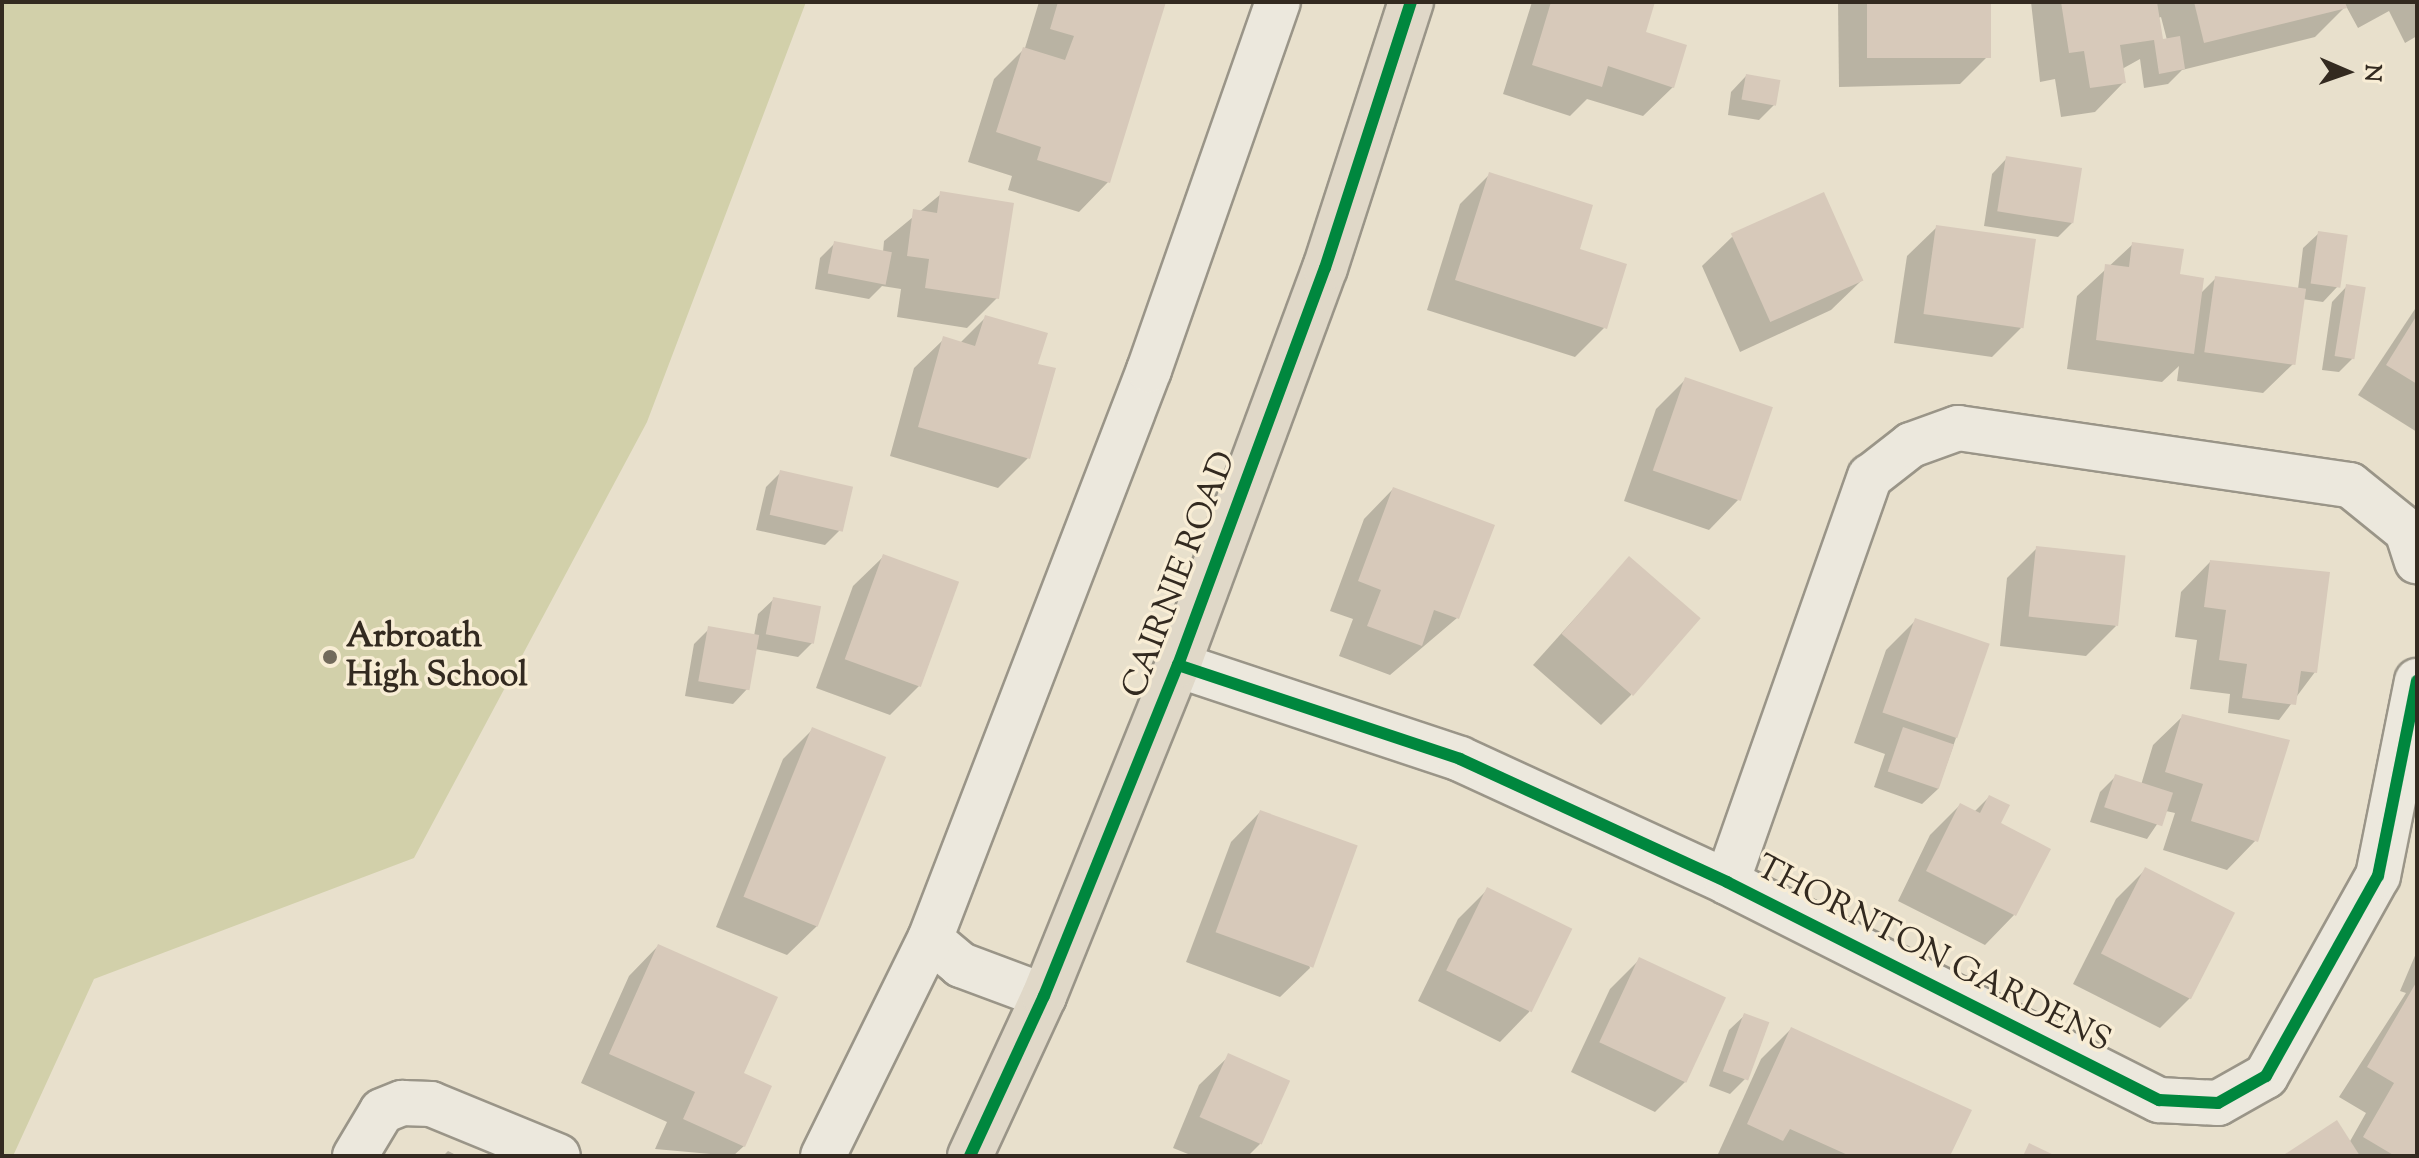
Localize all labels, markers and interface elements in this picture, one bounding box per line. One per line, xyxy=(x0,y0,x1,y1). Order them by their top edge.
north arrow xyxy=(2307,32,2387,112)
text: N xyxy=(2355,64,2387,82)
street label: CAIRNIE ROAD xyxy=(1114,446,1246,704)
place label: Arbroath High School xyxy=(346,617,528,696)
marker: Arbroath High School xyxy=(321,648,339,666)
street label: THORNTON GARDENS xyxy=(1749,848,2117,1062)

